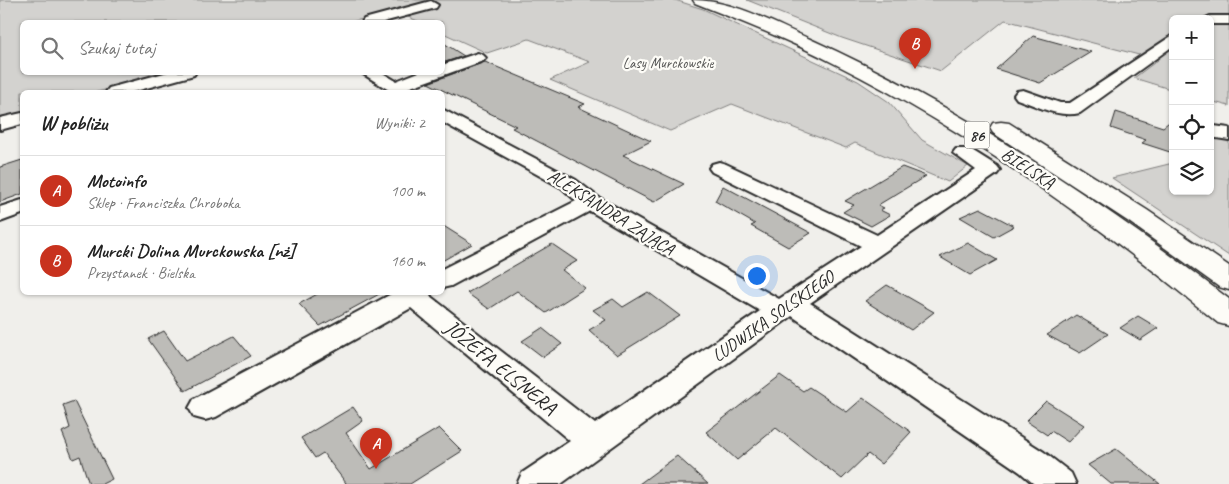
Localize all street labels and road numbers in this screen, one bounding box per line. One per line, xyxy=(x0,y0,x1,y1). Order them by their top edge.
road number: 86 xyxy=(964,122,990,148)
street label: BIELSKA xyxy=(997,143,1060,194)
street label: ALEKSANDRA ZAJĄCA xyxy=(544,164,679,260)
street label: LUDWIKA SOLSKIEGO xyxy=(708,265,840,366)
street label: JÓZEFA ELSNERA xyxy=(439,313,563,420)

